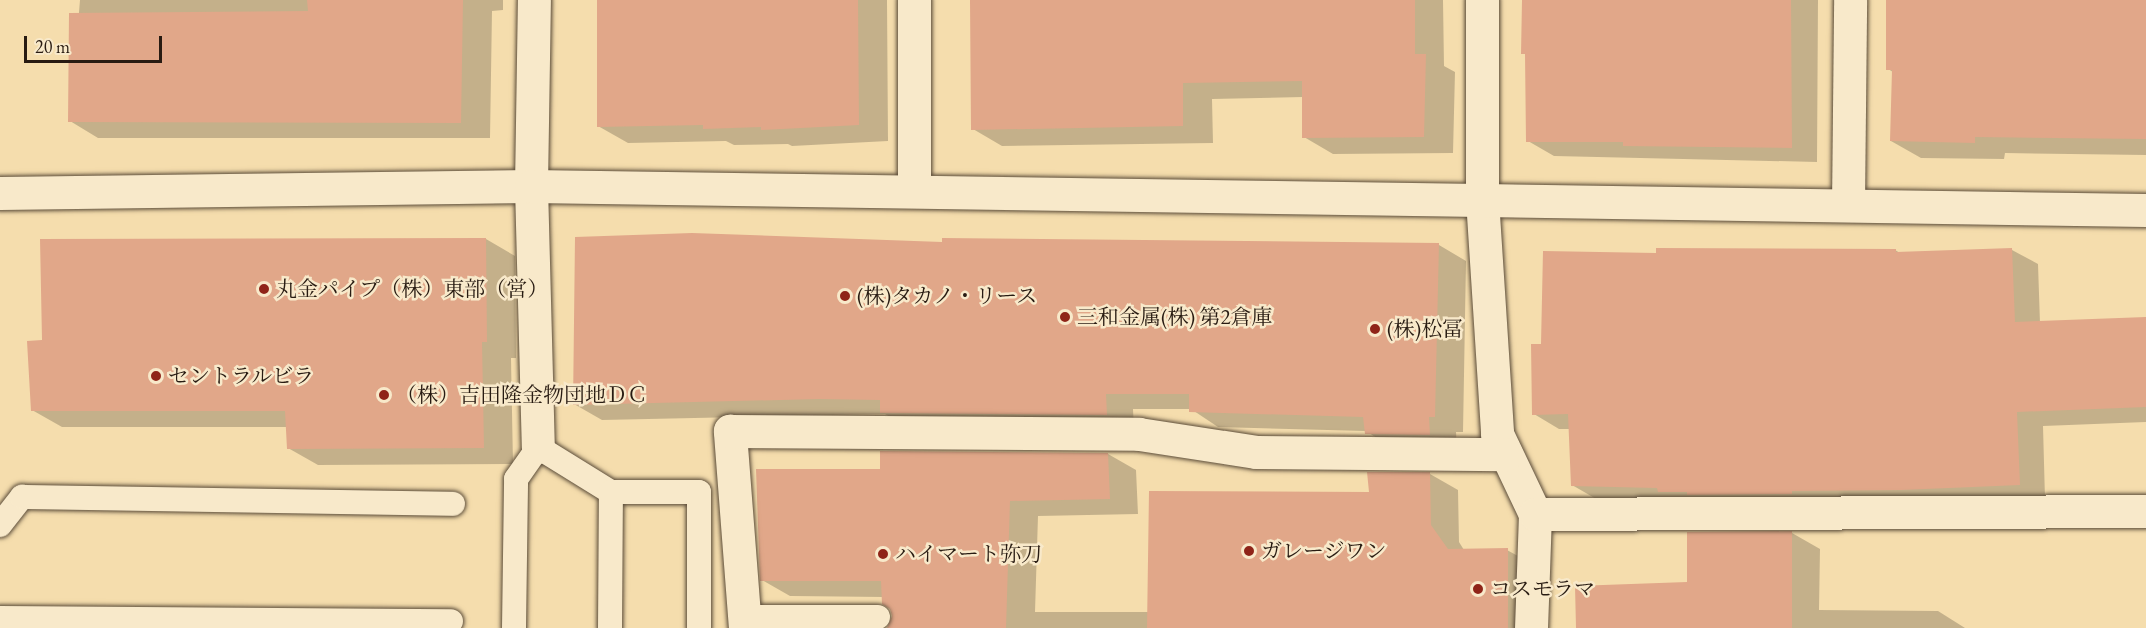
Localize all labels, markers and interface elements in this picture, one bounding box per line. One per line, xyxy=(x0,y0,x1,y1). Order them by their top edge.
scale bar xyxy=(27,24,165,62)
text: 20 m xyxy=(35,35,70,58)
place label: 丸金パイプ（株）東部（営） xyxy=(276,276,549,302)
marker: 丸金パイプ（株）東部（営） xyxy=(257,282,271,296)
place label: (株)タカノ・リース xyxy=(857,283,1038,309)
marker: (株)タカノ・リース xyxy=(838,289,852,303)
place label: 三和金属(株) 第2倉庫 xyxy=(1077,304,1273,330)
marker: 三和金属(株) 第2倉庫 xyxy=(1058,310,1072,324)
place label: (株)松冨 xyxy=(1387,316,1463,342)
marker: (株)松冨 xyxy=(1368,322,1382,336)
place label: セントラルビラ xyxy=(168,363,315,389)
marker: セントラルビラ xyxy=(149,369,163,383)
place label: （株）吉田隆金物団地ＤＣ xyxy=(396,382,648,408)
marker: （株）吉田隆金物団地ＤＣ xyxy=(377,388,391,402)
place label: ガレージワン xyxy=(1261,538,1387,564)
place label: ハイマート弥刀 xyxy=(895,541,1042,567)
marker: ガレージワン xyxy=(1242,544,1256,558)
marker: ハイマート弥刀 xyxy=(876,547,890,561)
place label: コスモラマ xyxy=(1490,576,1595,602)
marker: コスモラマ xyxy=(1471,582,1485,596)

